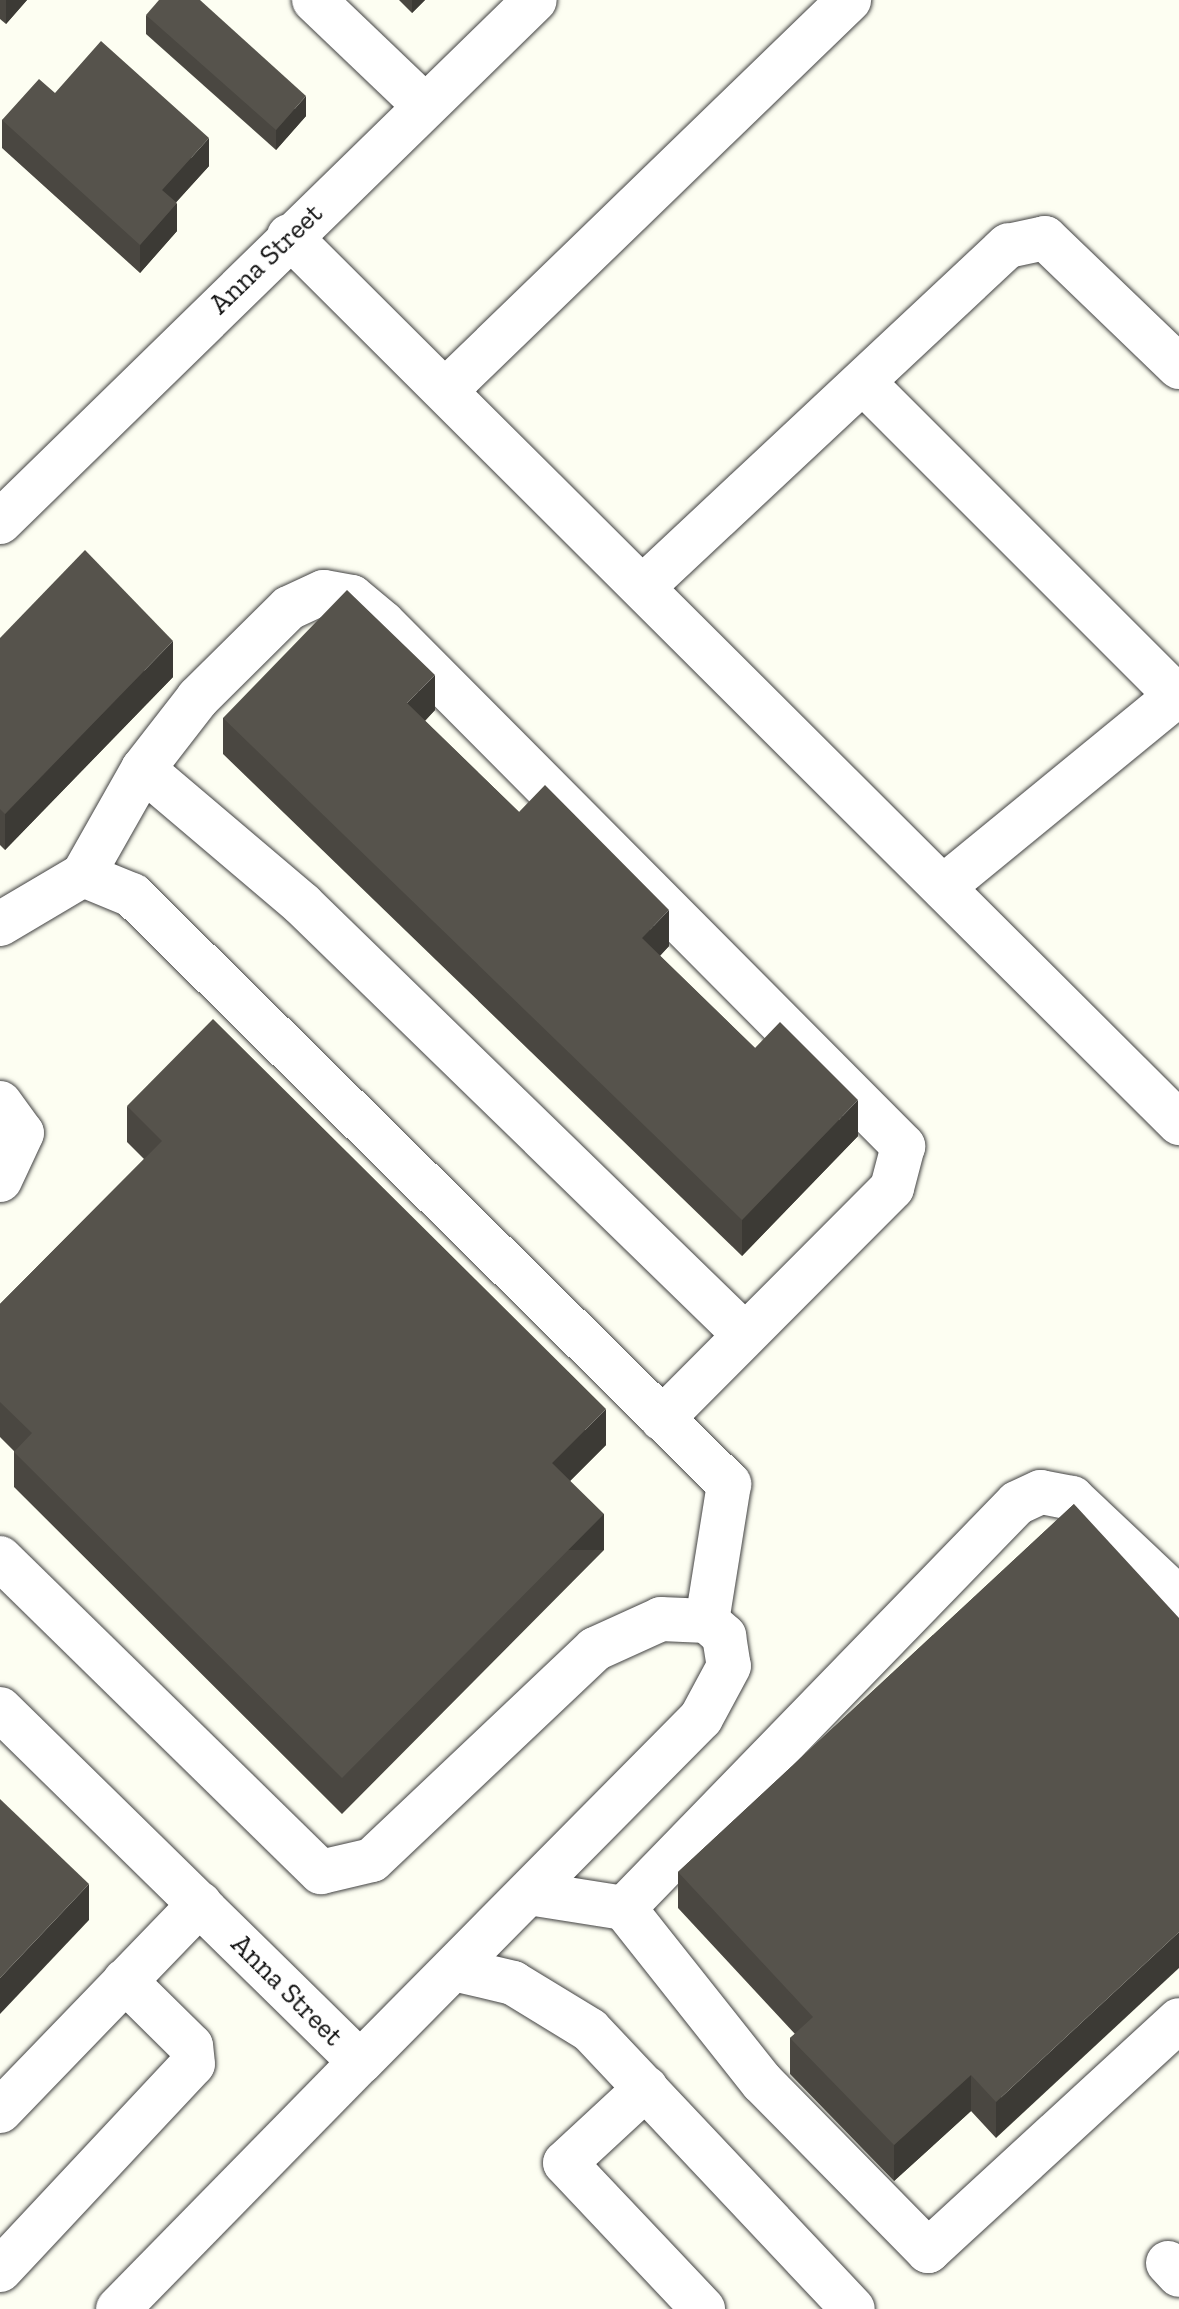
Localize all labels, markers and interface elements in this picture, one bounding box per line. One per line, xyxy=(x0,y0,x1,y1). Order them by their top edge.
street label: Anna Street xyxy=(203,197,329,321)
street label: Anna Street xyxy=(224,1927,350,2053)

